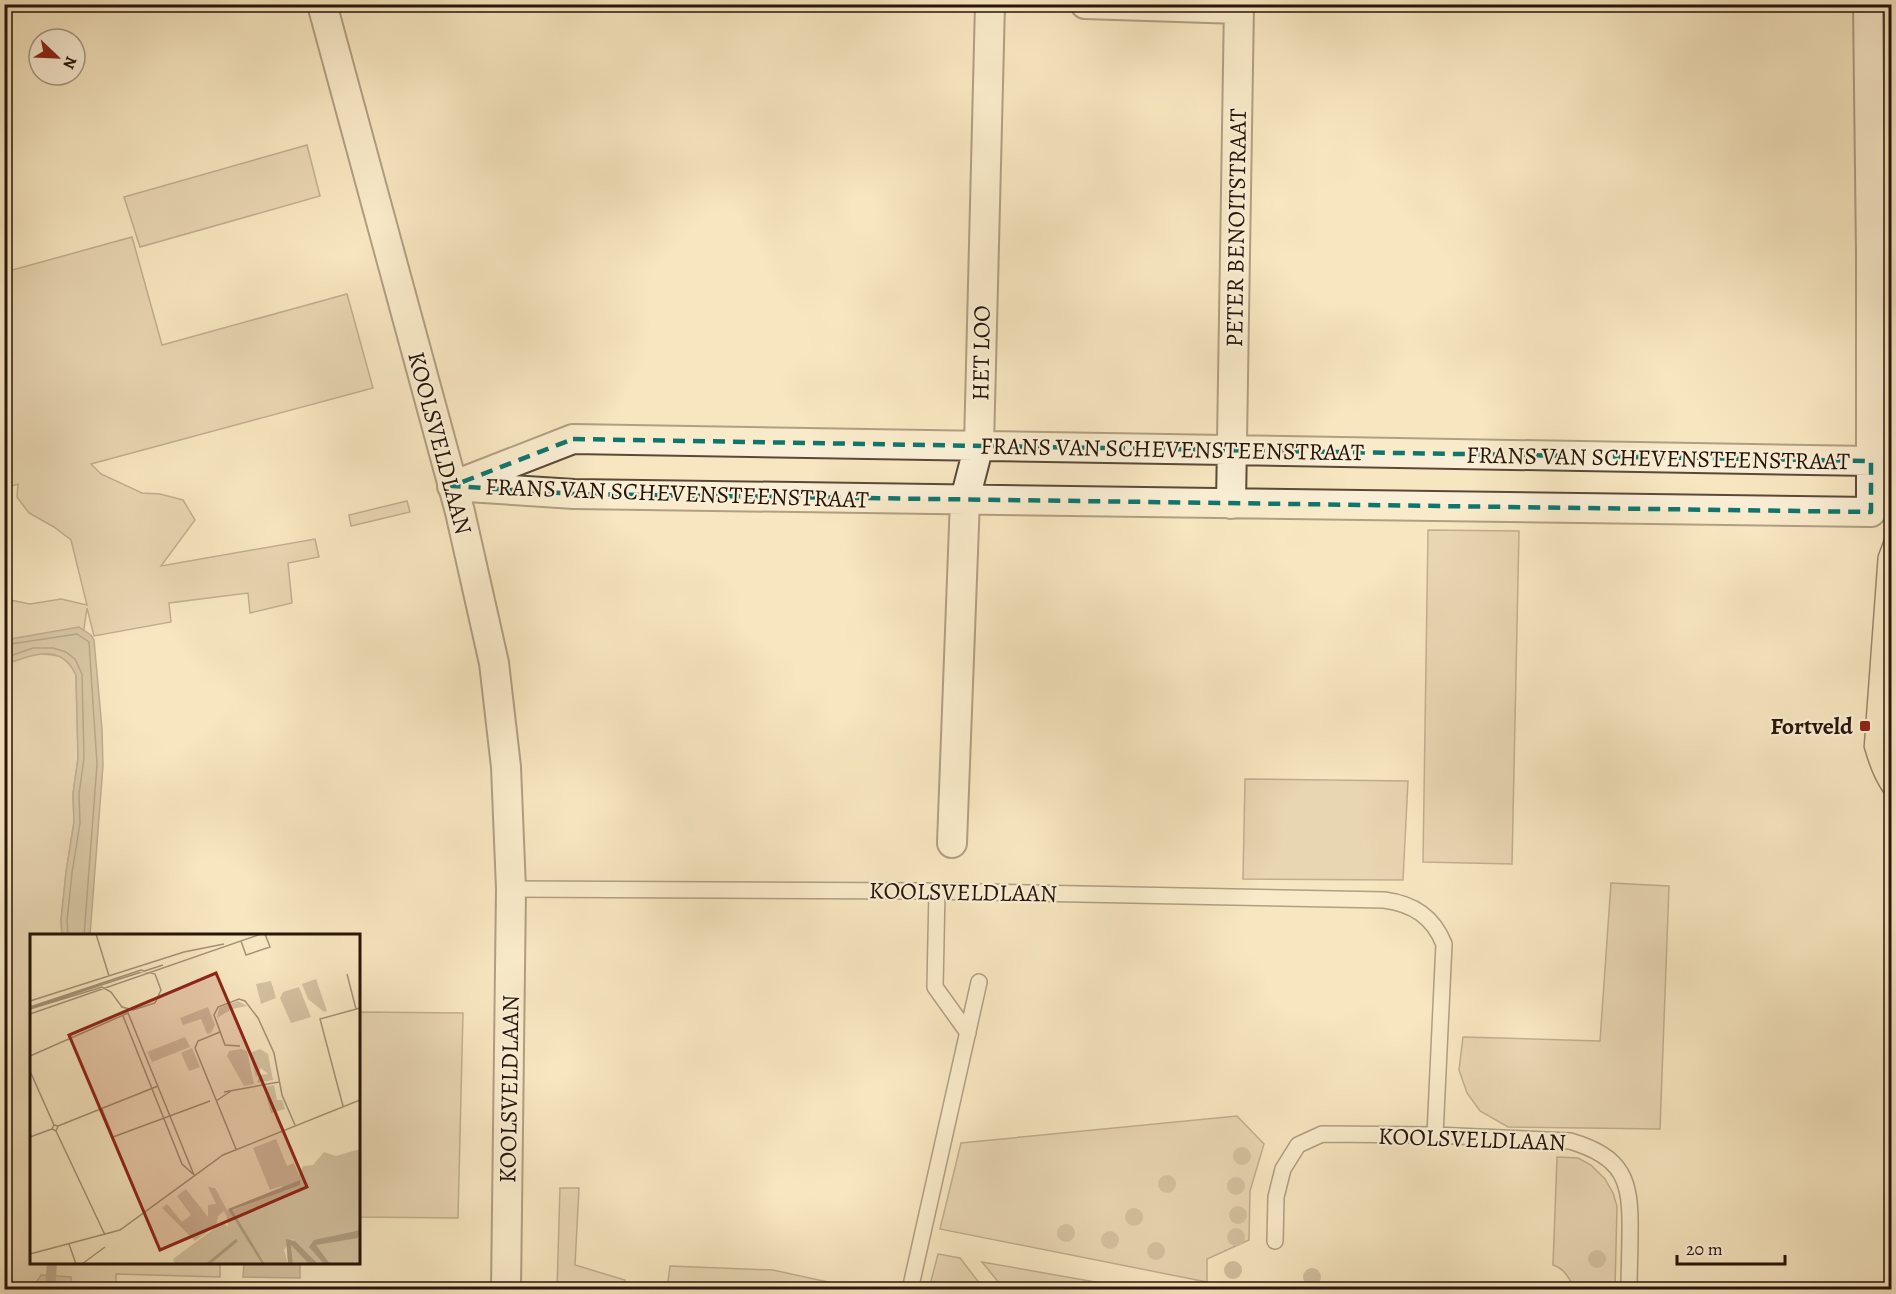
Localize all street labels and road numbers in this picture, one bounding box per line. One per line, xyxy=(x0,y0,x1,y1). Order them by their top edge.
street label: PETER BENOITSTRAAT xyxy=(1218,108,1254,348)
street label: HET LOO xyxy=(964,305,998,401)
street label: KOOLSVELDLAAN xyxy=(400,348,480,538)
street label: FRANS VAN SCHEVENSTEENSTRAAT xyxy=(980,430,1364,468)
street label: FRANS VAN SCHEVENSTEENSTRAAT xyxy=(1466,439,1850,477)
street label: FRANS VAN SCHEVENSTEENSTRAAT xyxy=(485,470,869,516)
street label: KOOLSVELDLAAN xyxy=(869,874,1057,910)
street label: KOOLSVELDLAAN xyxy=(491,995,527,1183)
street label: KOOLSVELDLAAN xyxy=(1377,1120,1567,1158)

